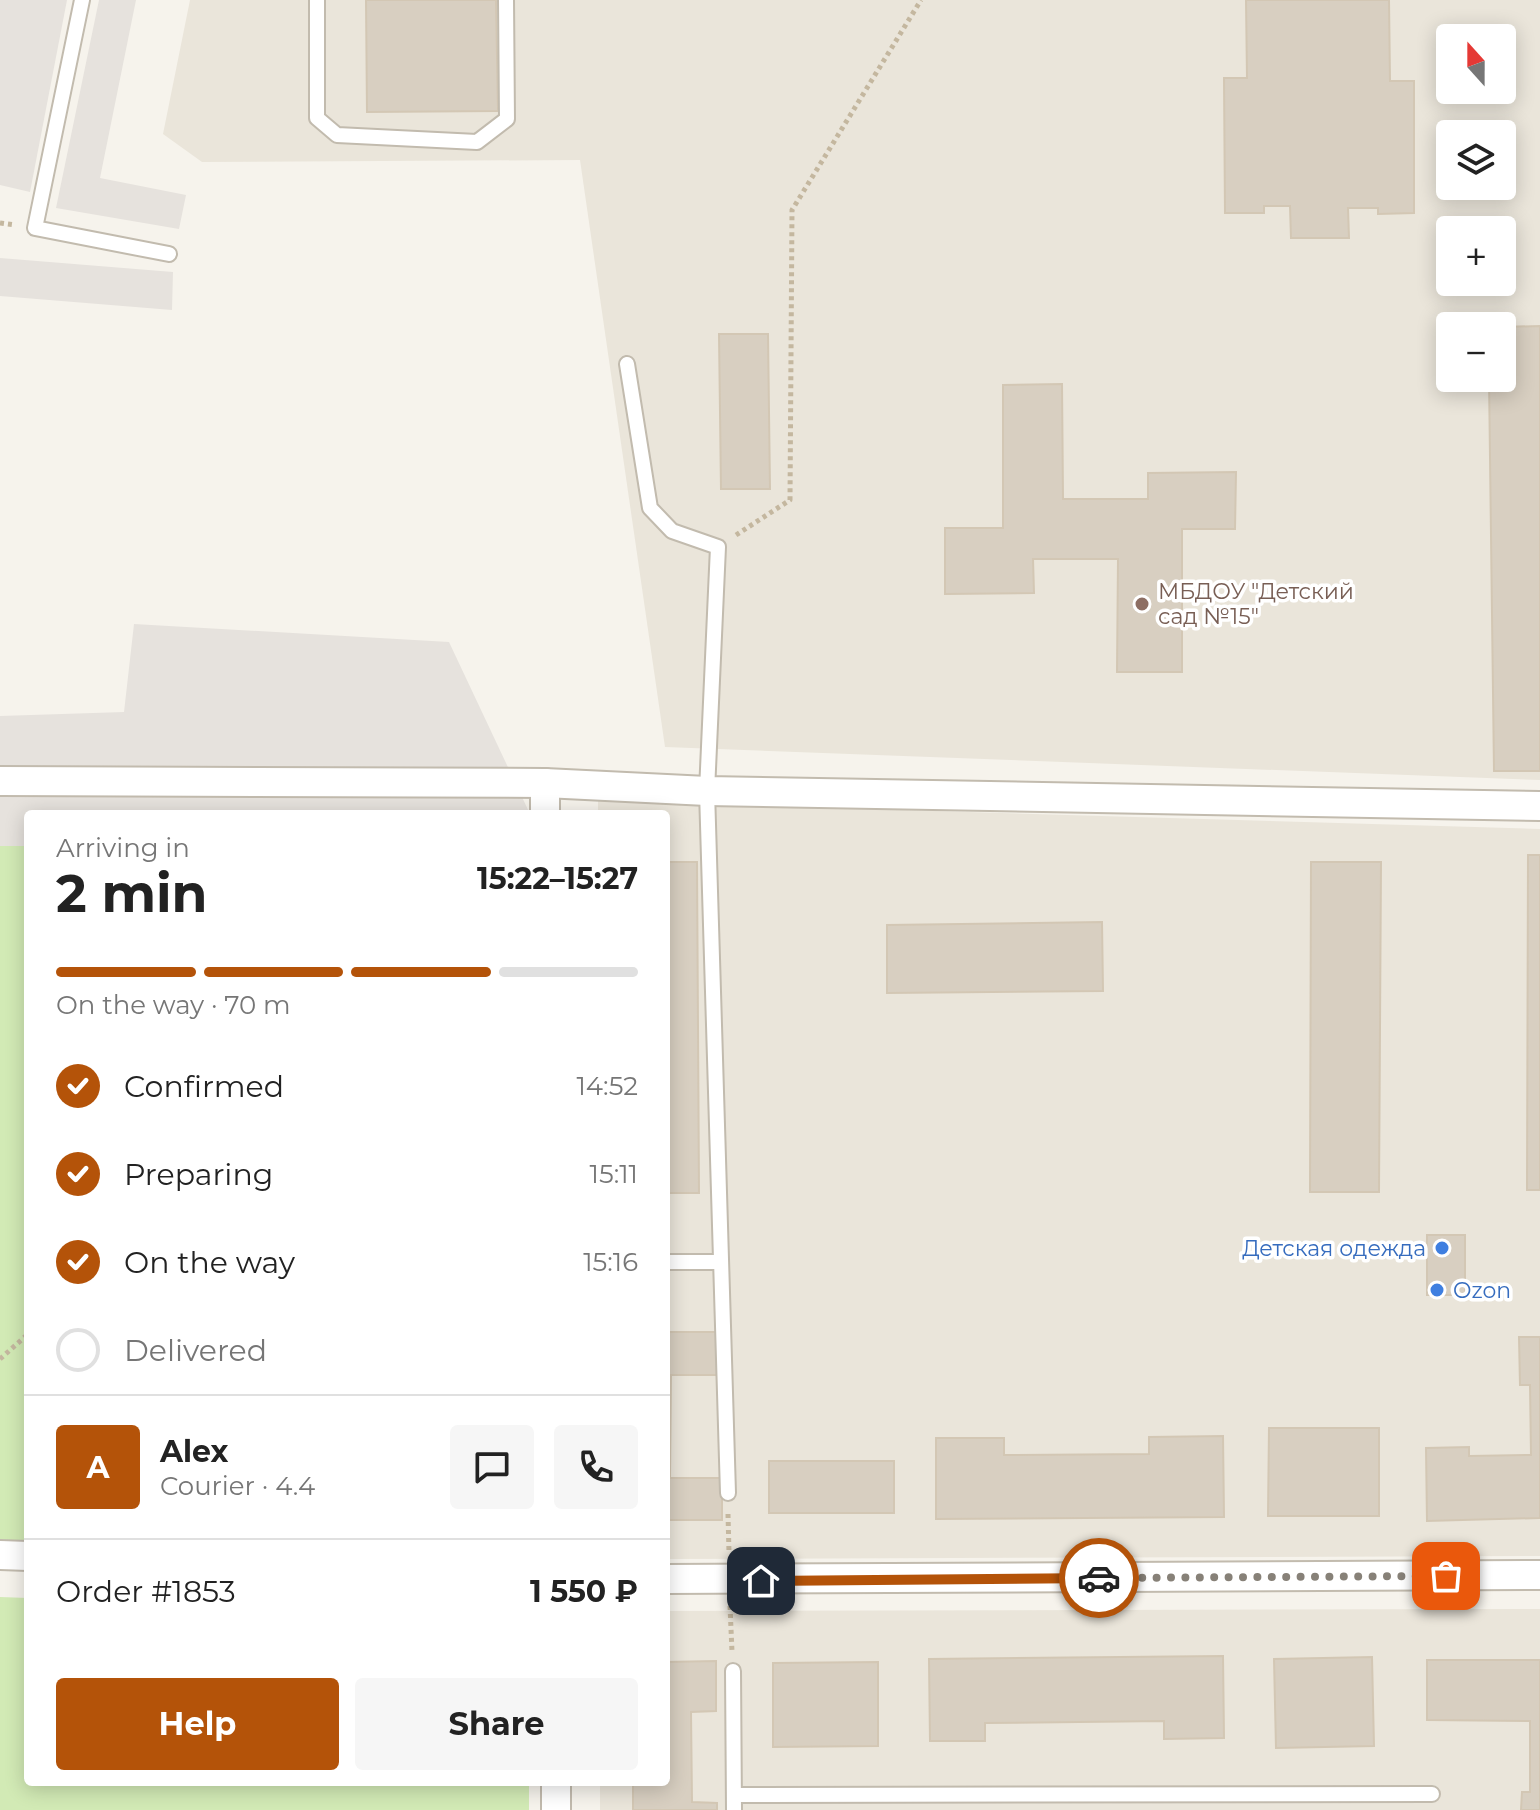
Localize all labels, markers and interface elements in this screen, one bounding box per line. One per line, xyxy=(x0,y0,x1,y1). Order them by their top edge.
north arrow xyxy=(1436,24,1516,104)
map controls xyxy=(1436,24,1516,392)
button: layers xyxy=(1436,120,1516,200)
button: + xyxy=(1436,216,1516,296)
button: − xyxy=(1436,312,1516,392)
place label: МБДОУ "Детский сад №15" xyxy=(1158,578,1354,630)
marker: МБДОУ "Детский сад №15" xyxy=(1133,595,1151,613)
text: Arriving in xyxy=(56,832,190,864)
text: 15:22–15:27 xyxy=(477,860,638,897)
text: 2 min xyxy=(56,862,208,925)
text: On the way · 70 m xyxy=(56,989,291,1021)
icon: check xyxy=(56,1064,100,1108)
text: Confirmed xyxy=(124,1068,284,1105)
text: 14:52 xyxy=(576,1070,638,1102)
icon: check xyxy=(56,1152,100,1196)
text: Preparing xyxy=(124,1156,273,1193)
text: 15:11 xyxy=(590,1158,638,1190)
place label: Детская одежда xyxy=(1242,1235,1426,1262)
marker: Детская одежда xyxy=(1433,1239,1451,1257)
icon: check xyxy=(56,1240,100,1284)
text: On the way xyxy=(124,1244,295,1281)
text: 15:16 xyxy=(583,1246,638,1278)
place label: Ozon xyxy=(1453,1277,1511,1304)
marker: Ozon xyxy=(1428,1281,1446,1299)
text: Delivered xyxy=(124,1332,267,1369)
button: chat xyxy=(450,1425,534,1509)
button: phone xyxy=(554,1425,638,1509)
text: Alex xyxy=(160,1433,228,1470)
text: A xyxy=(87,1449,109,1486)
text: Courier · 4.4 xyxy=(160,1470,315,1502)
courier xyxy=(1059,1538,1139,1618)
pin xyxy=(1412,1542,1480,1610)
pin xyxy=(727,1547,795,1615)
icon: bag xyxy=(1424,1554,1468,1598)
icon: car xyxy=(1077,1556,1121,1600)
icon: home xyxy=(739,1559,783,1603)
text: Order #1853 xyxy=(56,1573,236,1610)
text: 1 550 ₽ xyxy=(530,1573,638,1610)
button: Help xyxy=(56,1678,339,1770)
button: Share xyxy=(355,1678,638,1770)

